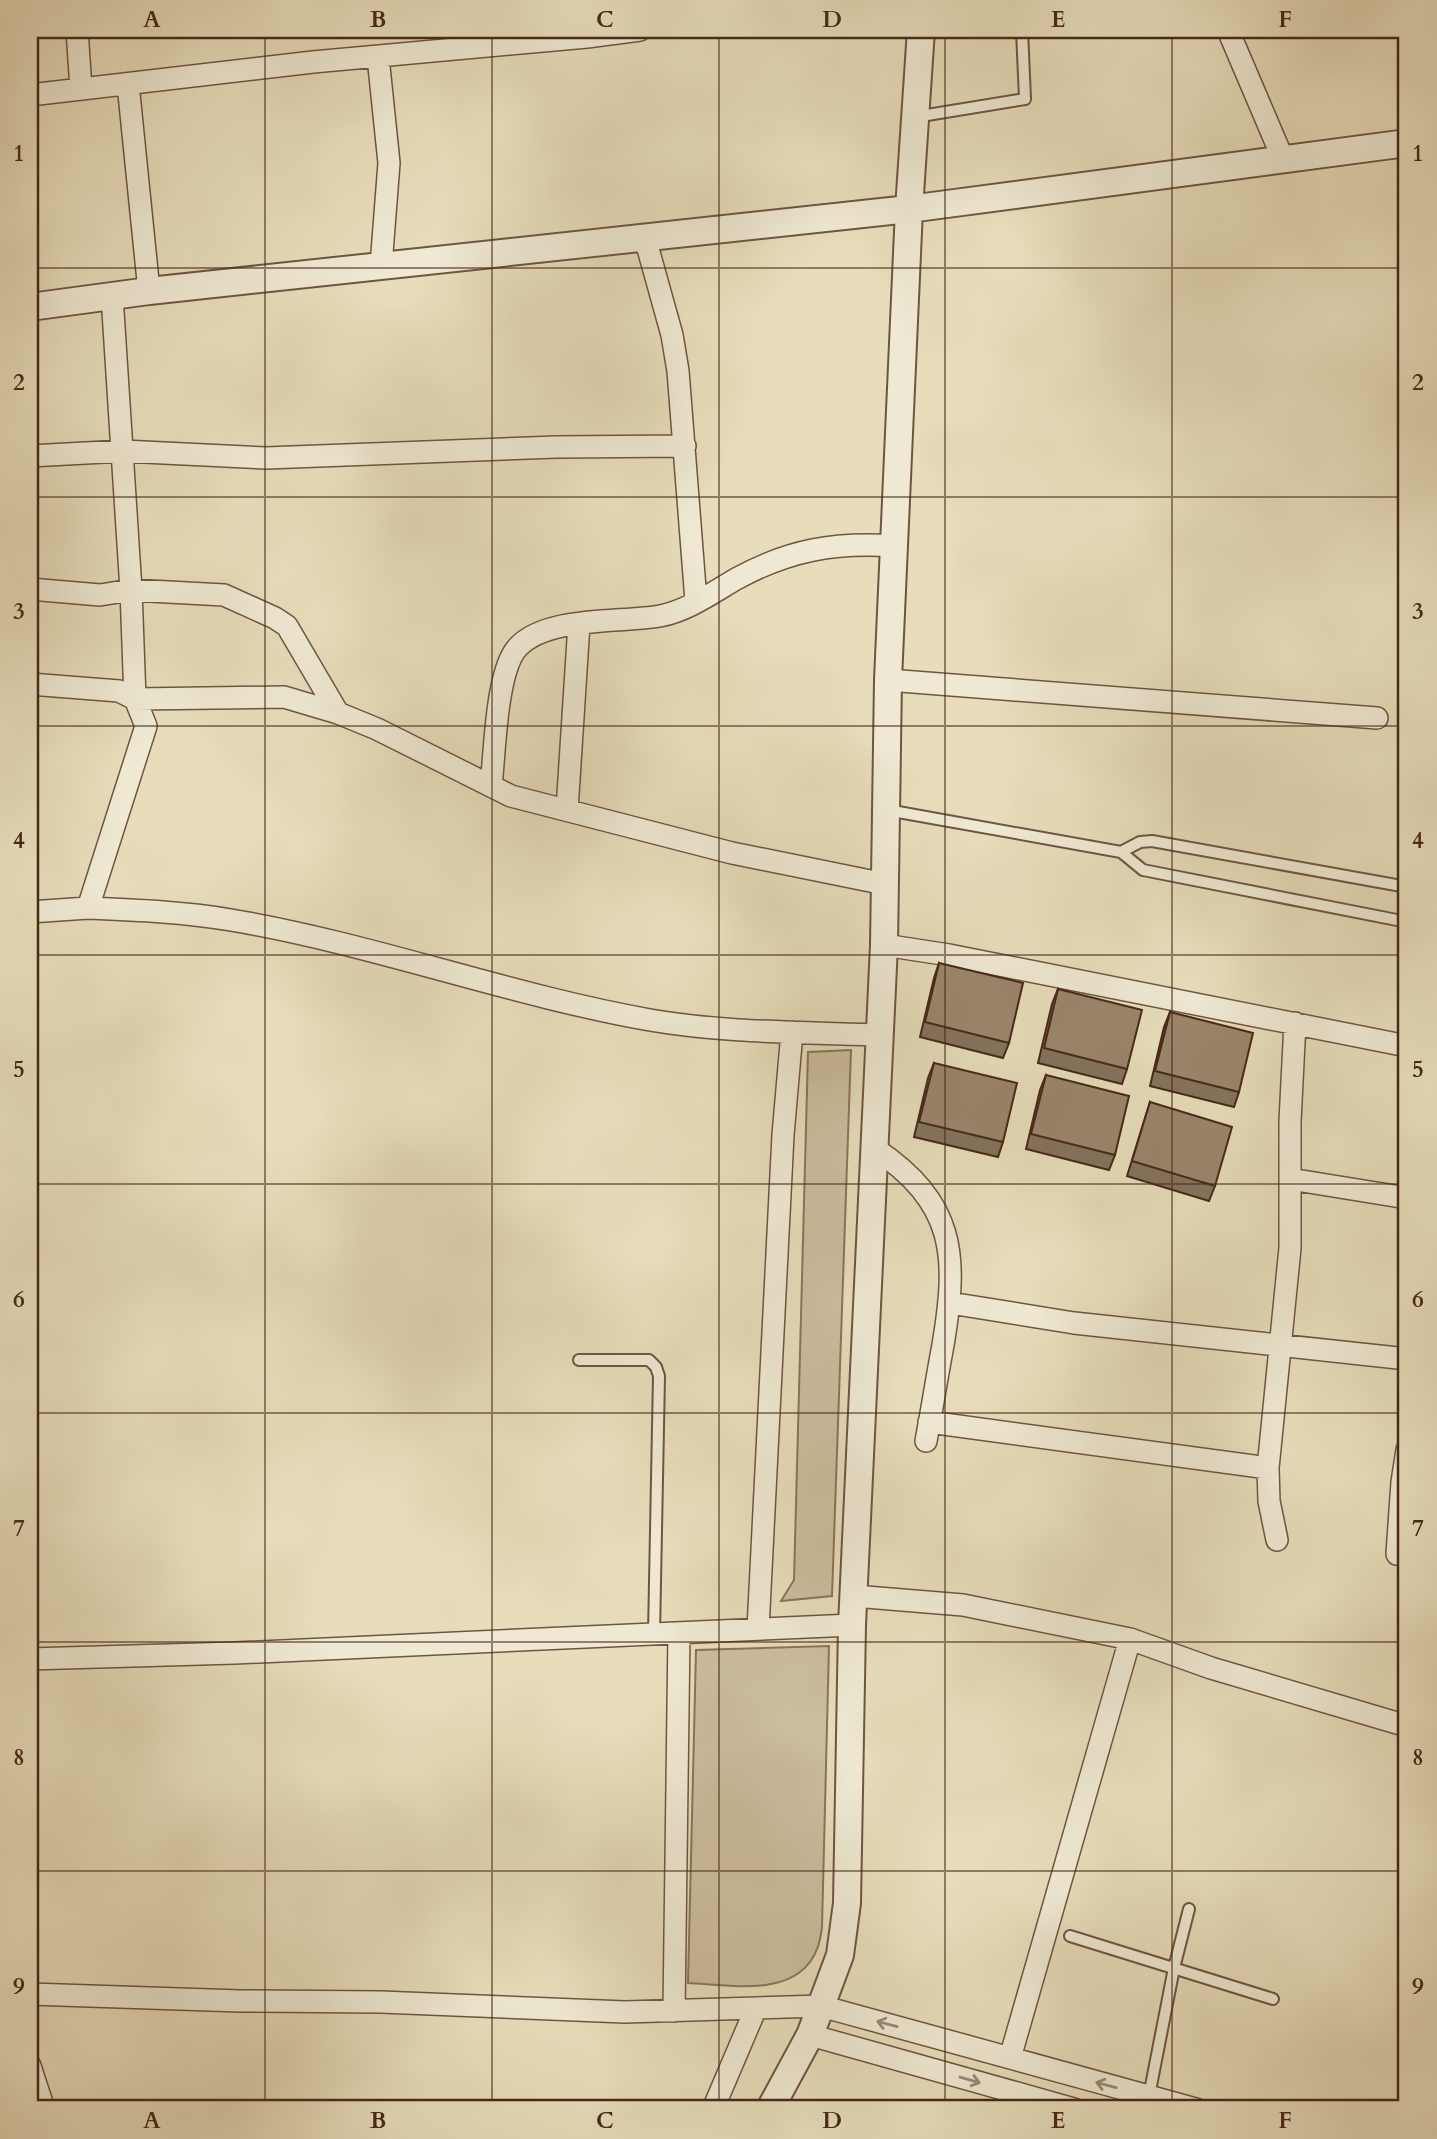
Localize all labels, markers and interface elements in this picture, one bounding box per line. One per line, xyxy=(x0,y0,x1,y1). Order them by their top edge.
text: A xyxy=(143,4,161,35)
text: B xyxy=(370,4,386,35)
text: C xyxy=(596,4,614,35)
text: D xyxy=(822,4,842,35)
text: E xyxy=(1051,4,1065,35)
text: F xyxy=(1278,4,1292,35)
text: 1 xyxy=(13,138,25,169)
text: 1 xyxy=(1412,138,1424,169)
text: 2 xyxy=(13,367,25,398)
text: 2 xyxy=(1412,367,1424,398)
text: 3 xyxy=(13,596,25,627)
text: 3 xyxy=(1412,596,1424,627)
text: 4 xyxy=(13,825,25,856)
text: 4 xyxy=(1412,825,1424,856)
text: 5 xyxy=(13,1054,25,1085)
text: 5 xyxy=(1412,1054,1424,1085)
text: 6 xyxy=(13,1284,25,1315)
text: 6 xyxy=(1412,1284,1424,1315)
text: 7 xyxy=(13,1513,25,1544)
text: 7 xyxy=(1412,1513,1424,1544)
text: 8 xyxy=(13,1742,25,1773)
text: 8 xyxy=(1412,1742,1424,1773)
text: 9 xyxy=(13,1971,25,2002)
text: 9 xyxy=(1412,1971,1424,2002)
one-way arrow xyxy=(876,2017,899,2030)
one-way arrow xyxy=(959,2074,981,2087)
one-way arrow xyxy=(1095,2077,1117,2090)
text: A xyxy=(143,2105,161,2136)
text: B xyxy=(370,2105,386,2136)
text: C xyxy=(596,2105,614,2136)
text: D xyxy=(822,2105,842,2136)
text: E xyxy=(1051,2105,1065,2136)
text: F xyxy=(1278,2105,1292,2136)

